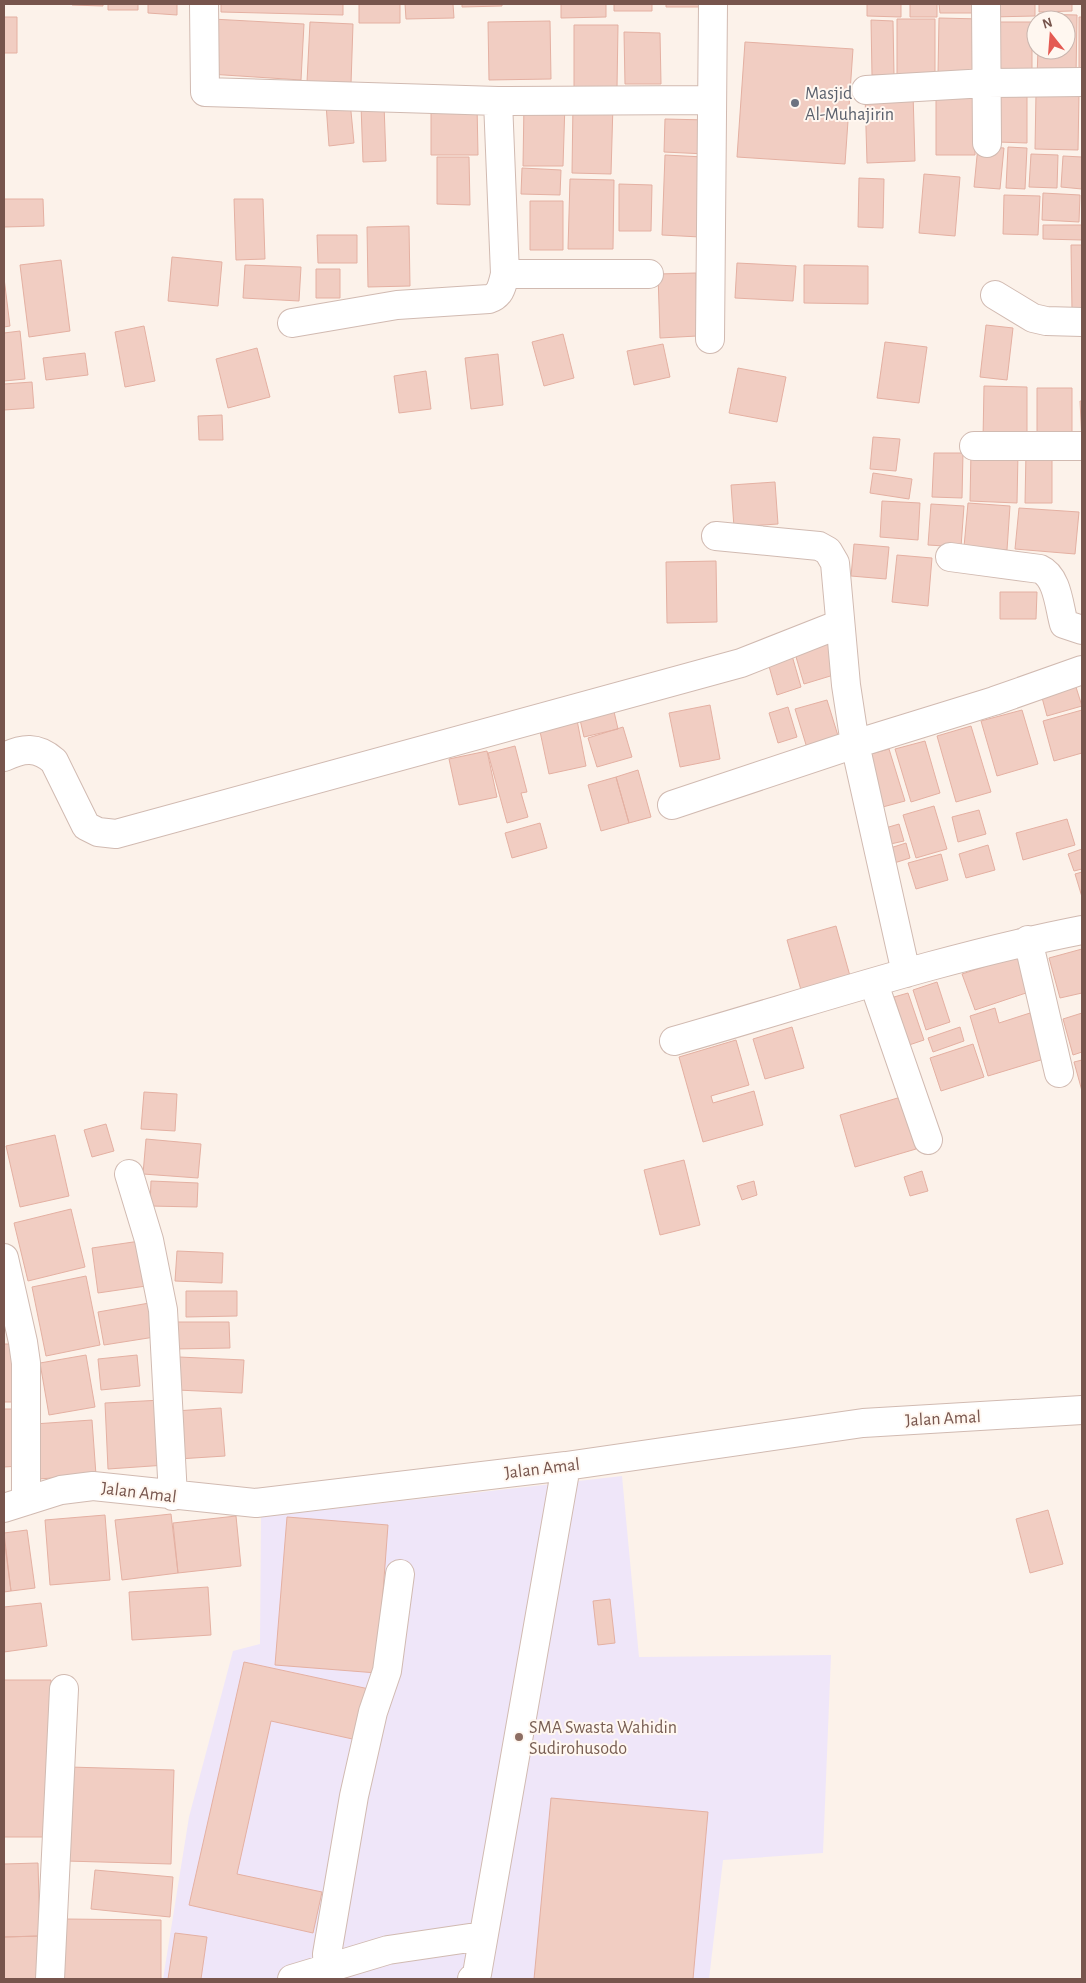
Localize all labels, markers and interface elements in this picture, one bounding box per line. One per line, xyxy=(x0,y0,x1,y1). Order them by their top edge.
north arrow xyxy=(1026,10,1076,60)
text: N xyxy=(1041,15,1054,32)
place label: Masjid Al-Muhajirin xyxy=(805,85,894,124)
marker: Masjid Al-Muhajirin xyxy=(789,97,801,109)
street label: Jalan Amal xyxy=(905,1408,981,1430)
street label: Jalan Amal xyxy=(503,1455,581,1483)
street label: Jalan Amal xyxy=(100,1479,178,1507)
place label: SMA Swasta Wahidin Sudirohusodo xyxy=(529,1719,677,1758)
marker: SMA Swasta Wahidin Sudirohusodo xyxy=(513,1731,525,1743)

